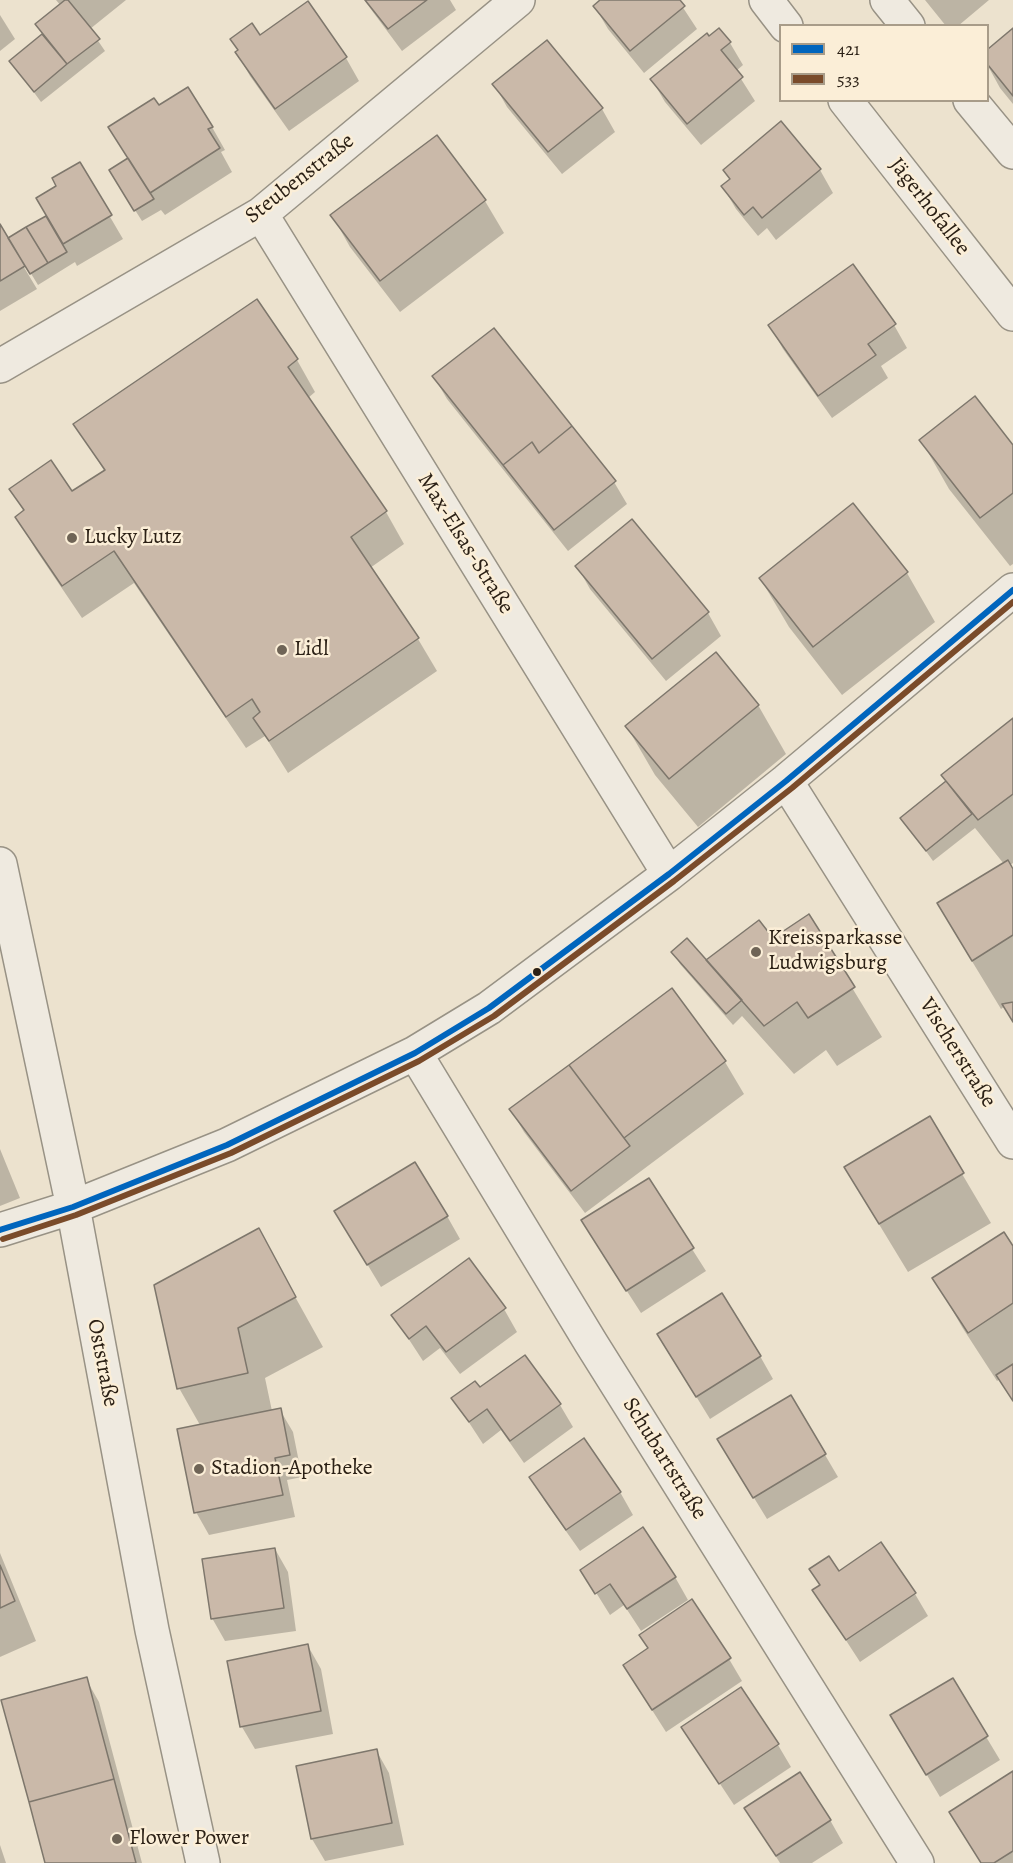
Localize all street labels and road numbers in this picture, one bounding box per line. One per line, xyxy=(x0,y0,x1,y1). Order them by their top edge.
street label: Steubenstraße xyxy=(240,128,360,230)
street label: Jägerhofallee xyxy=(883,153,975,261)
street label: Max-Elsas-Straße xyxy=(411,469,519,619)
street label: Vischerstraße xyxy=(913,993,1001,1113)
street label: Oststraße xyxy=(81,1317,123,1409)
street label: Schubartstraße xyxy=(616,1393,712,1525)

